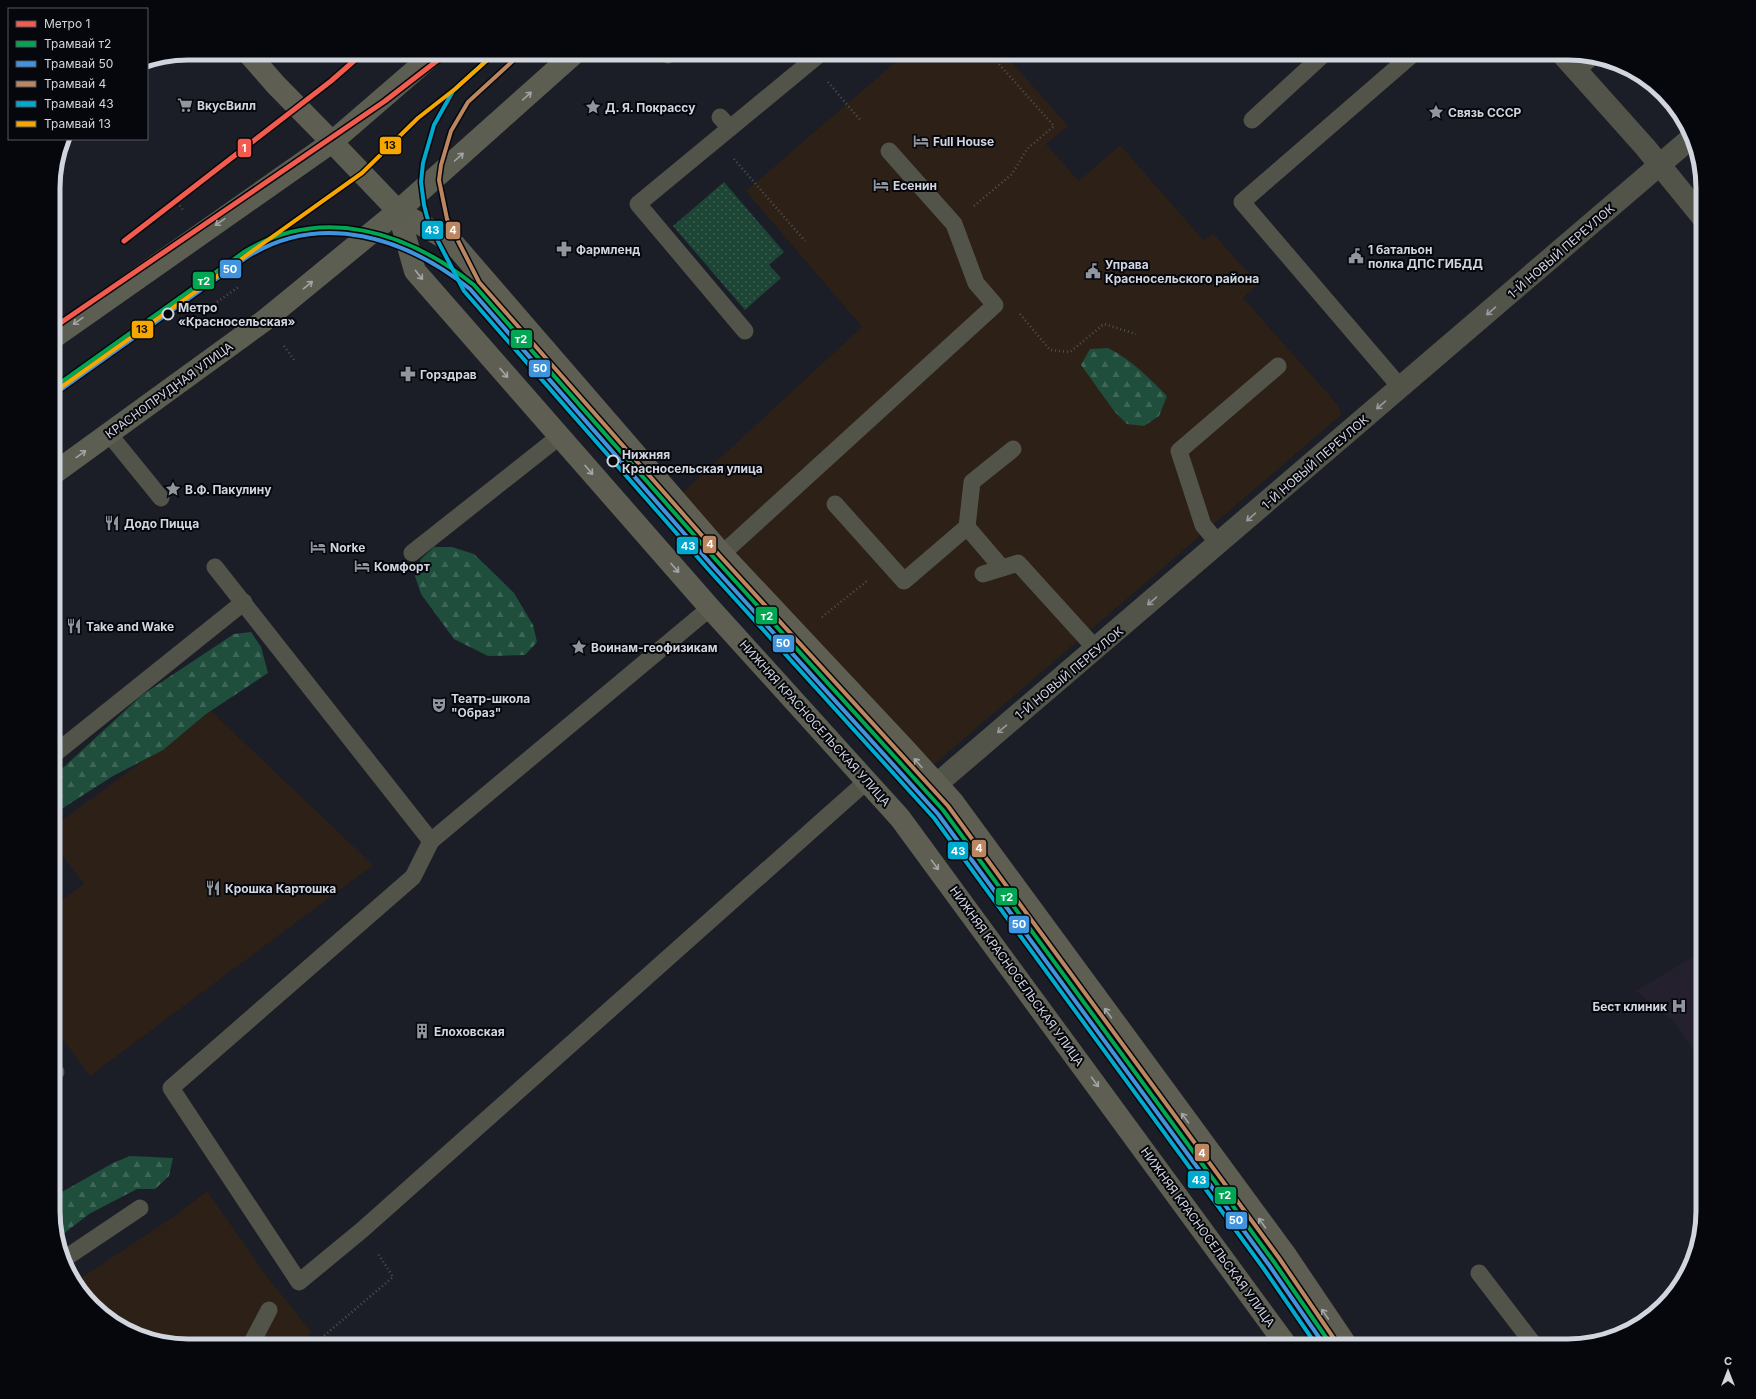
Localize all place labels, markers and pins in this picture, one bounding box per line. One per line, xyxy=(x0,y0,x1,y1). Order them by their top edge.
supermarket icon: ВкусВилл xyxy=(176,96,194,114)
place label: ВкусВилл xyxy=(197,98,256,113)
place icon: Д. Я. Покрассу xyxy=(584,98,602,116)
place label: Д. Я. Покрассу xyxy=(605,100,696,115)
place icon: Связь СССР xyxy=(1427,103,1445,121)
place label: Связь СССР xyxy=(1448,105,1522,120)
hotel icon: Full House xyxy=(912,132,930,150)
place label: Full House xyxy=(933,134,994,149)
hotel icon: Есенин xyxy=(872,176,890,194)
place label: Есенин xyxy=(893,178,937,193)
pharmacy icon: Фармленд xyxy=(555,240,573,258)
place label: Фармленд xyxy=(576,242,640,257)
place label: 1 батальон полка ДПС ГИБДД xyxy=(1368,242,1483,271)
public building icon: 1 батальон полка ДПС ГИБДД xyxy=(1347,247,1365,265)
place label: Управа Красносельского района xyxy=(1105,257,1259,286)
public building icon: Управа Красносельского района xyxy=(1084,262,1102,280)
place label: Метро «Красносельская» xyxy=(178,300,296,329)
marker: Метро «Красносельская» xyxy=(161,307,175,321)
pharmacy icon: Горздрав xyxy=(399,365,417,383)
place label: Горздрав xyxy=(420,367,477,382)
place label: Нижняя Красносельская улица xyxy=(622,447,763,476)
marker: Нижняя Красносельская улица xyxy=(606,454,620,468)
place icon: В.Ф. Пакулину xyxy=(164,480,182,498)
place label: В.Ф. Пакулину xyxy=(185,482,272,497)
restaurant icon: Додо Пицца xyxy=(103,514,121,532)
place label: Додо Пицца xyxy=(124,516,199,531)
hotel icon: Norke xyxy=(309,538,327,556)
place label: Norke xyxy=(330,540,365,555)
hotel icon: Комфорт xyxy=(353,557,371,575)
place label: Комфорт xyxy=(374,559,430,574)
restaurant icon: Take and Wake xyxy=(65,617,83,635)
place label: Take and Wake xyxy=(86,619,174,634)
place icon: Воинам-геофизикам xyxy=(570,638,588,656)
place label: Воинам-геофизикам xyxy=(591,640,718,655)
place label: Театр-школа "Образ" xyxy=(451,691,530,720)
theatre icon: Театр-школа "Образ" xyxy=(430,696,448,714)
restaurant icon: Крошка Картошка xyxy=(204,879,222,897)
place label: Крошка Картошка xyxy=(225,881,336,896)
hospital icon: Бест клиник xyxy=(1670,997,1688,1015)
place label: Бест клиник xyxy=(1592,999,1667,1014)
building icon: Елоховская xyxy=(413,1022,431,1040)
place label: Елоховская xyxy=(434,1024,505,1039)

